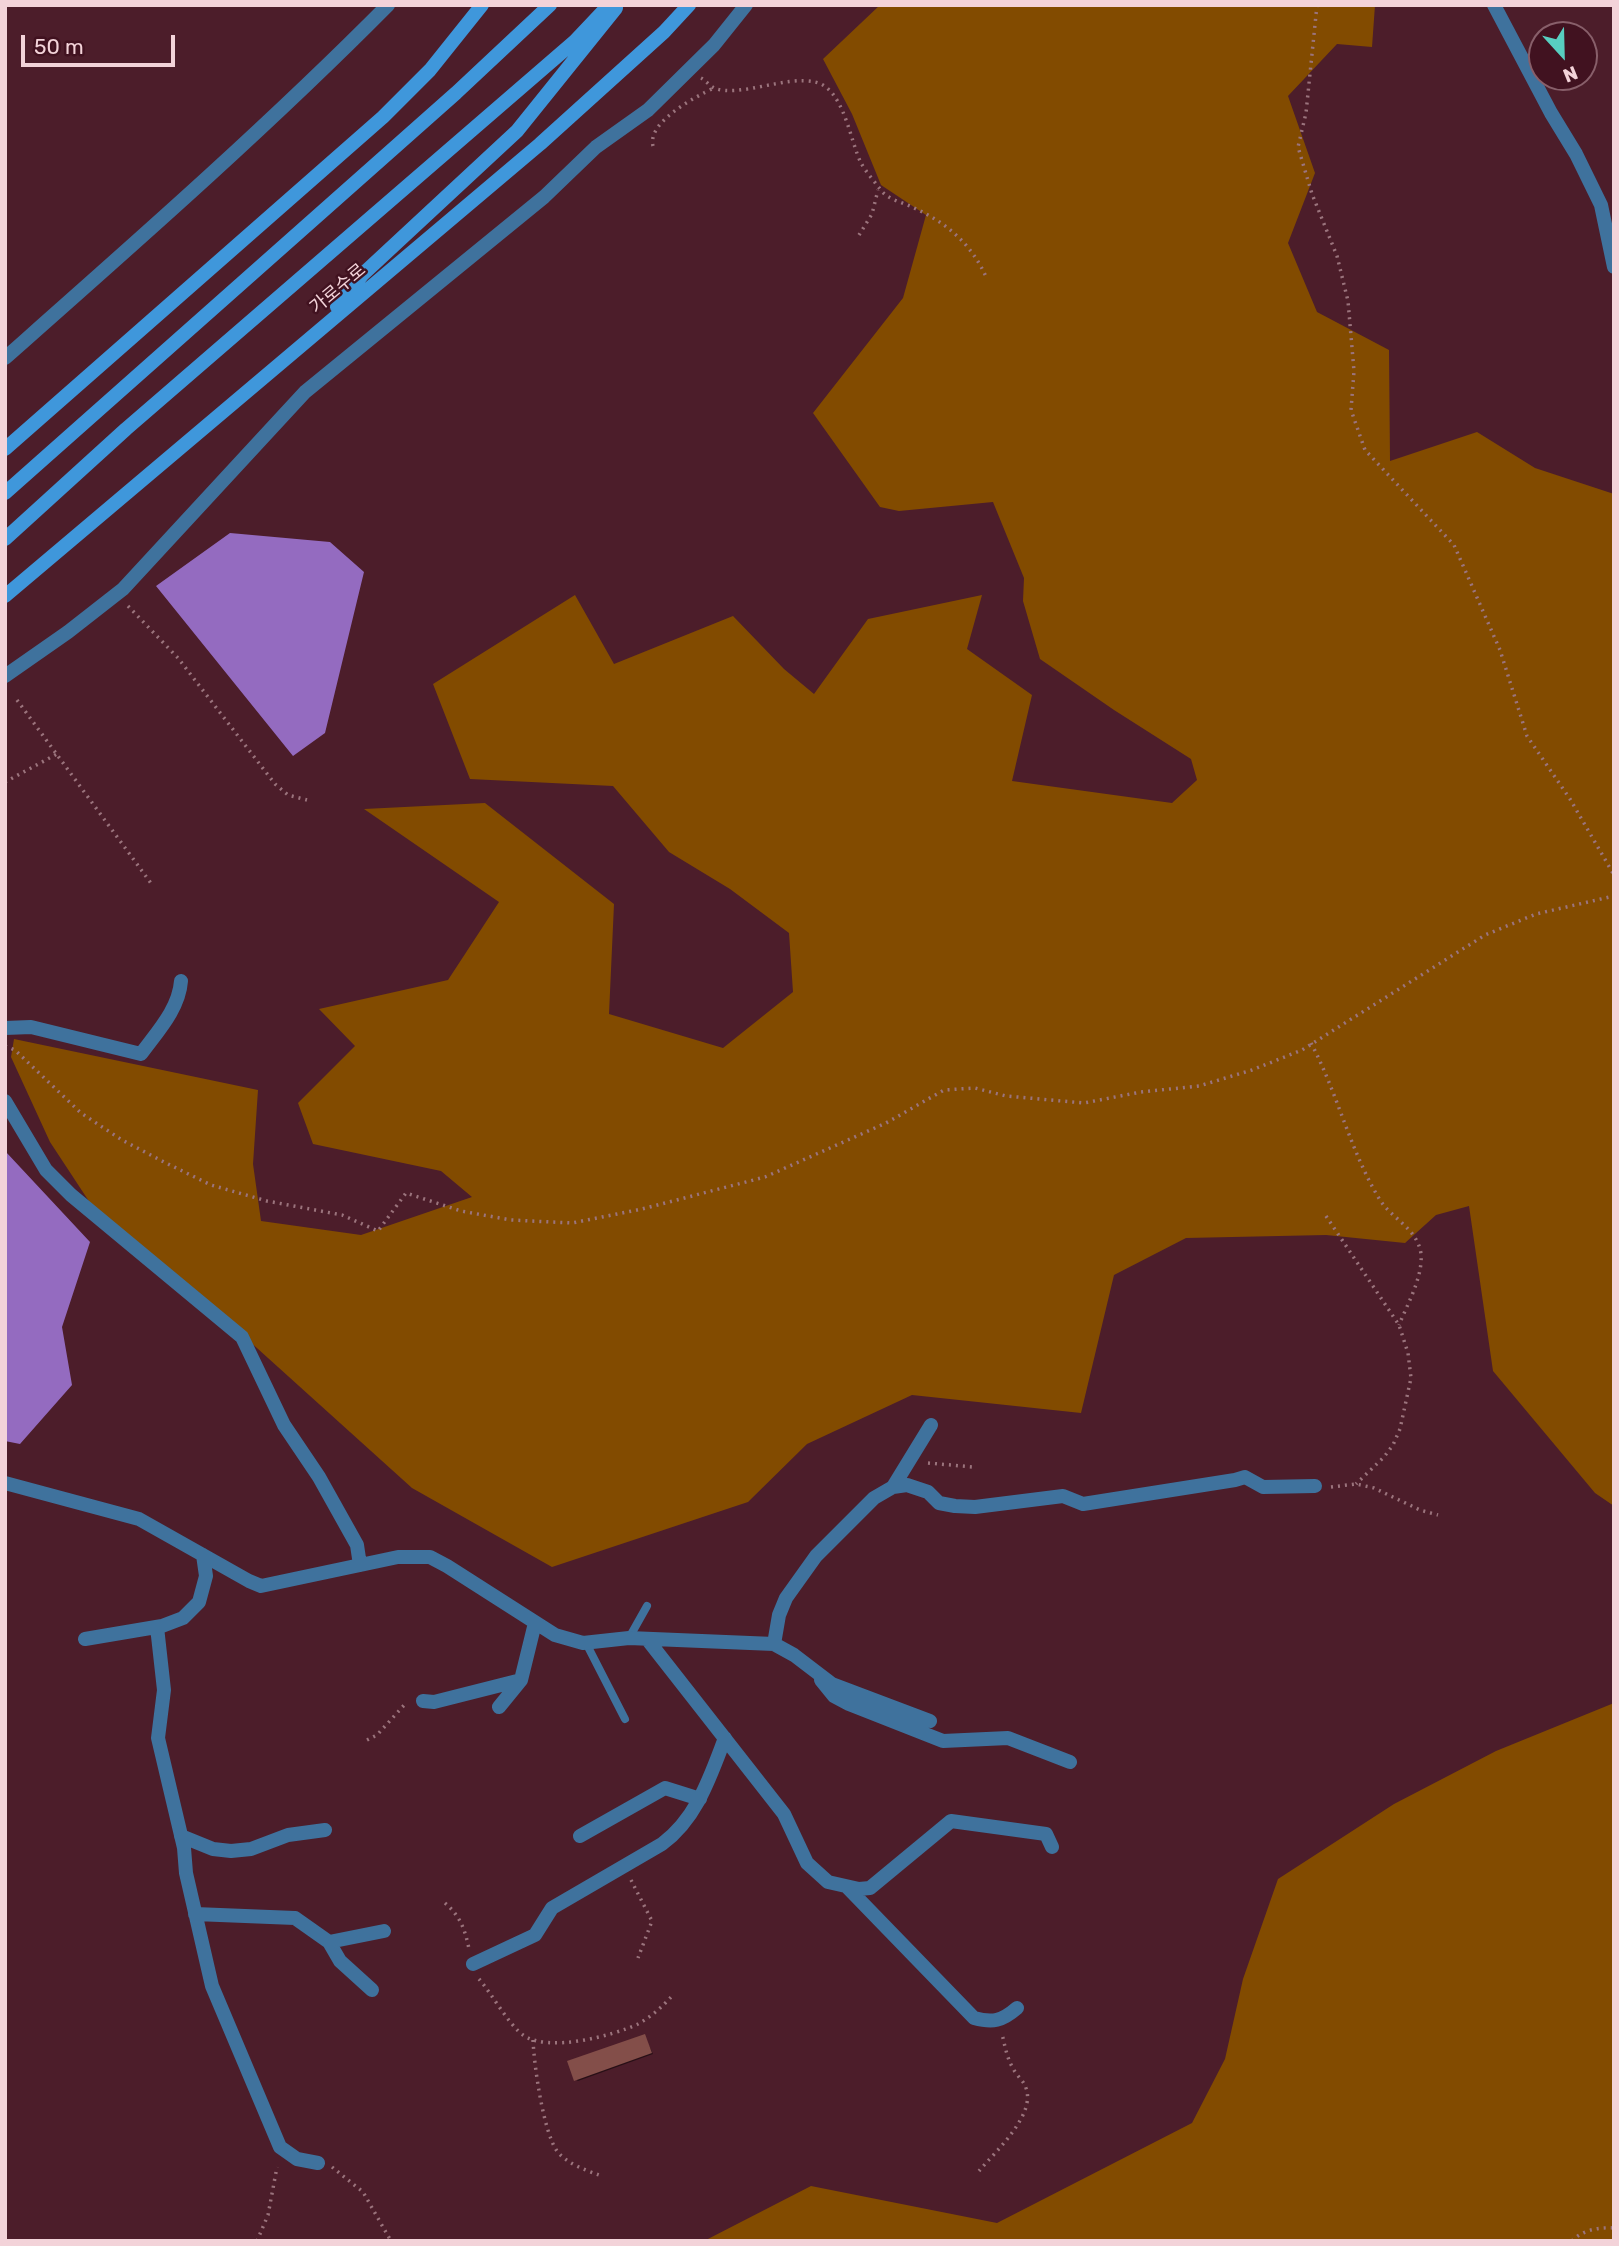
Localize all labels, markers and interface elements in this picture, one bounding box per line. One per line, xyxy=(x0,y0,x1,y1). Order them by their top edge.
scale bar xyxy=(24,21,178,65)
north arrow xyxy=(1528,21,1598,91)
text: 50 m xyxy=(34,34,84,59)
text: N xyxy=(1560,61,1581,87)
street label: 가로수로 xyxy=(306,259,370,319)

